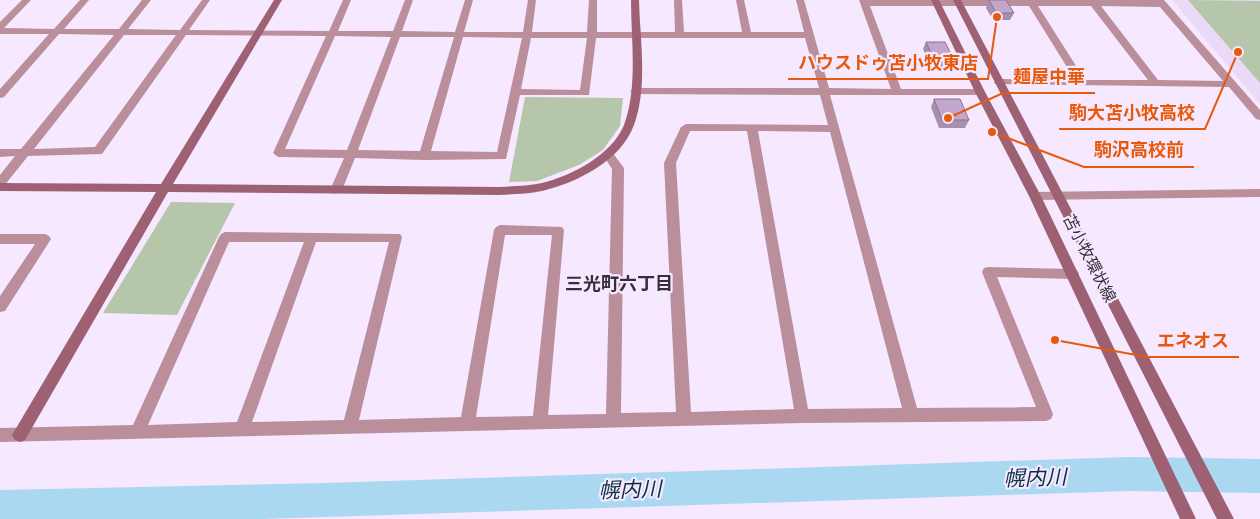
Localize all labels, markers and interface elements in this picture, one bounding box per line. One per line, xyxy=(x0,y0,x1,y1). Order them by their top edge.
callout: ハウスドゥ苫小牧東店 xyxy=(788,46,988,79)
text: ハウスドゥ苫小牧東店 xyxy=(798,50,978,74)
callout: 麺屋中華 xyxy=(1003,60,1095,93)
text: 麺屋中華 xyxy=(1013,64,1085,88)
callout: 駒大苫小牧高校 xyxy=(1059,96,1205,129)
text: 駒大苫小牧高校 xyxy=(1069,100,1195,124)
callout: 駒沢高校前 xyxy=(1084,134,1194,167)
text: 駒沢高校前 xyxy=(1094,137,1184,161)
street label: 苫小牧環状線 xyxy=(1058,210,1122,306)
district label: 三光町六丁目 xyxy=(565,271,673,295)
callout: エネオス xyxy=(1147,324,1239,357)
text: エネオス xyxy=(1157,328,1229,352)
water label: 幌内川 xyxy=(1003,462,1069,492)
water label: 幌内川 xyxy=(598,474,664,504)

